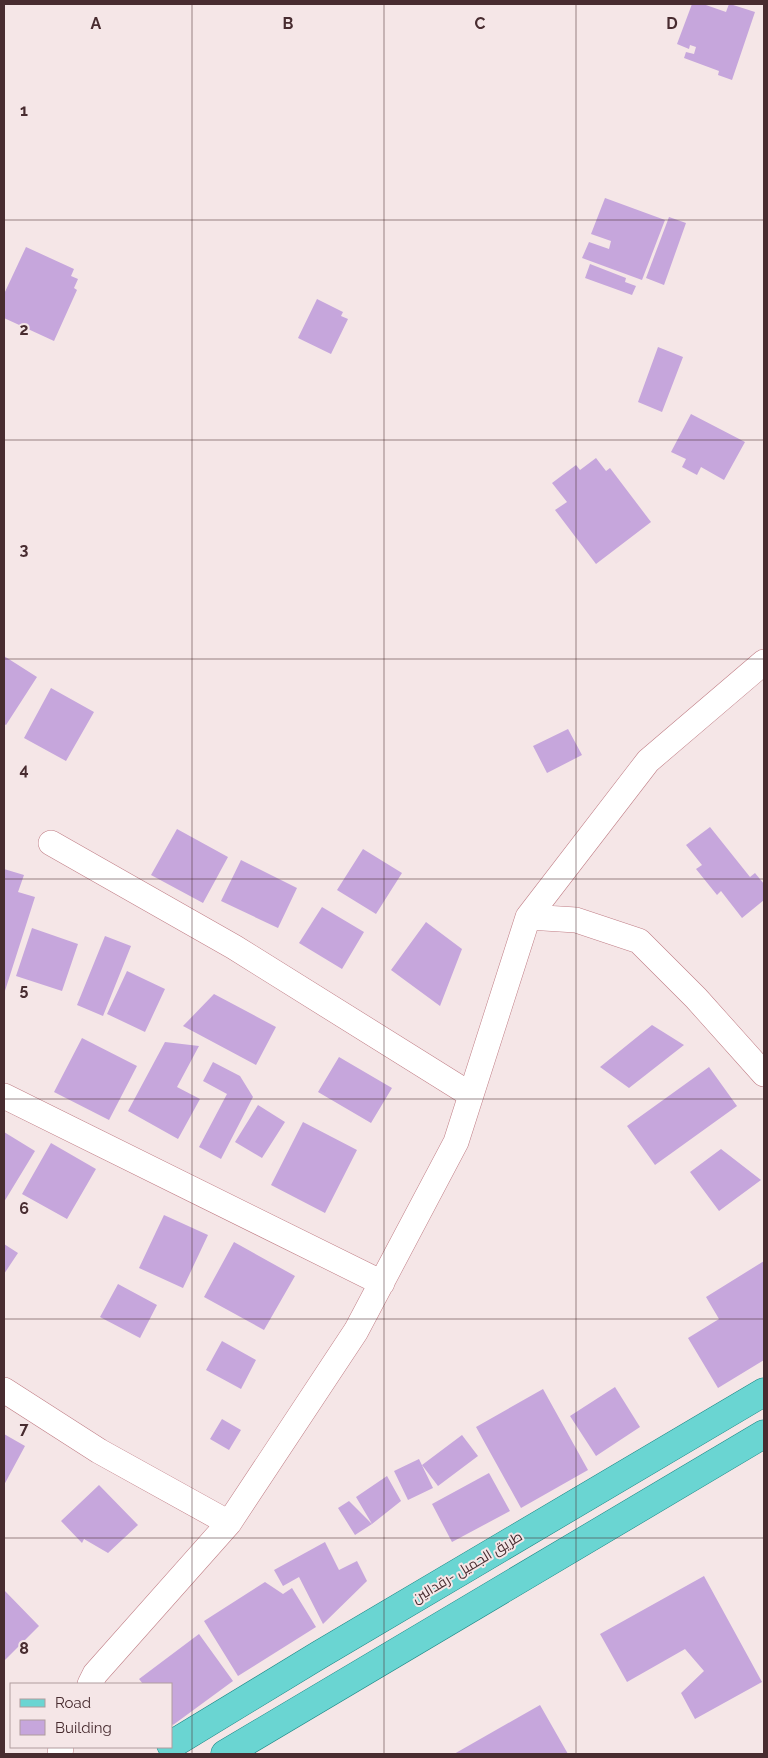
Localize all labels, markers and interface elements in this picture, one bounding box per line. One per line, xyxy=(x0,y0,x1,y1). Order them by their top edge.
text: A xyxy=(91,14,102,33)
text: B xyxy=(283,14,294,33)
text: C xyxy=(475,14,486,33)
text: D xyxy=(666,14,678,33)
text: 1 xyxy=(20,101,28,120)
text: 2 xyxy=(19,320,29,339)
text: 3 xyxy=(20,540,29,559)
text: 4 xyxy=(19,760,29,779)
text: 5 xyxy=(20,980,29,999)
text: 6 xyxy=(19,1199,29,1218)
text: 7 xyxy=(20,1419,29,1438)
street label: طريق الجميل -رقدالين xyxy=(409,1528,525,1607)
text: 8 xyxy=(19,1639,29,1658)
legend xyxy=(10,1683,172,1748)
text: Road xyxy=(55,1694,91,1712)
text: Building xyxy=(55,1719,112,1737)

